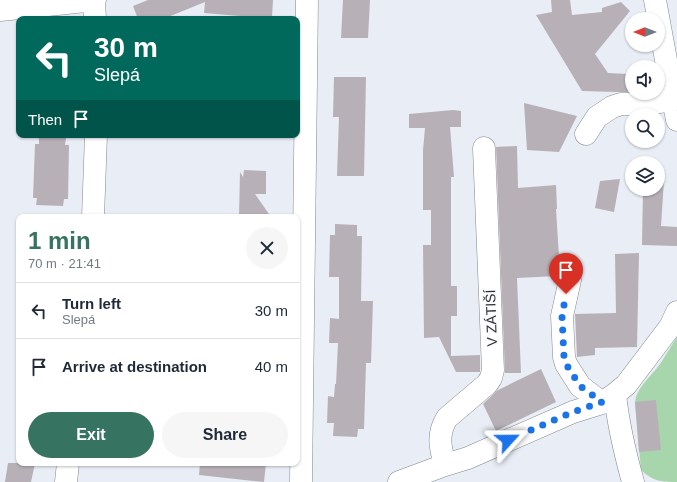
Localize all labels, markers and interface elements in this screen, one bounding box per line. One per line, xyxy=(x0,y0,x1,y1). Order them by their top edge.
north arrow xyxy=(625,12,665,52)
map controls xyxy=(625,12,665,196)
icon: left xyxy=(28,32,80,84)
text: 30 m xyxy=(94,32,158,63)
button: sound xyxy=(625,60,665,100)
text: Slepá xyxy=(94,65,140,85)
icon: arrive xyxy=(70,108,92,130)
button: search xyxy=(625,108,665,148)
text: Then xyxy=(28,111,62,128)
button: layers xyxy=(625,156,665,196)
text: 1 min xyxy=(28,227,91,254)
button: close xyxy=(246,227,288,269)
pin xyxy=(549,253,583,294)
text: 70 m · 21:41 xyxy=(28,256,101,271)
icon: arrive xyxy=(555,259,577,281)
street label: V ZÁTIŠÍ xyxy=(482,289,500,347)
text: Turn left xyxy=(62,295,121,312)
icon: left xyxy=(28,300,50,322)
text: 30 m xyxy=(255,302,288,319)
text: Slepá xyxy=(62,312,95,327)
icon: arrive xyxy=(28,356,50,378)
text: Arrive at destination xyxy=(62,358,207,375)
text: 40 m xyxy=(255,358,288,375)
button: Exit xyxy=(28,412,154,458)
button: Share xyxy=(162,412,288,458)
position arrow xyxy=(487,419,529,461)

